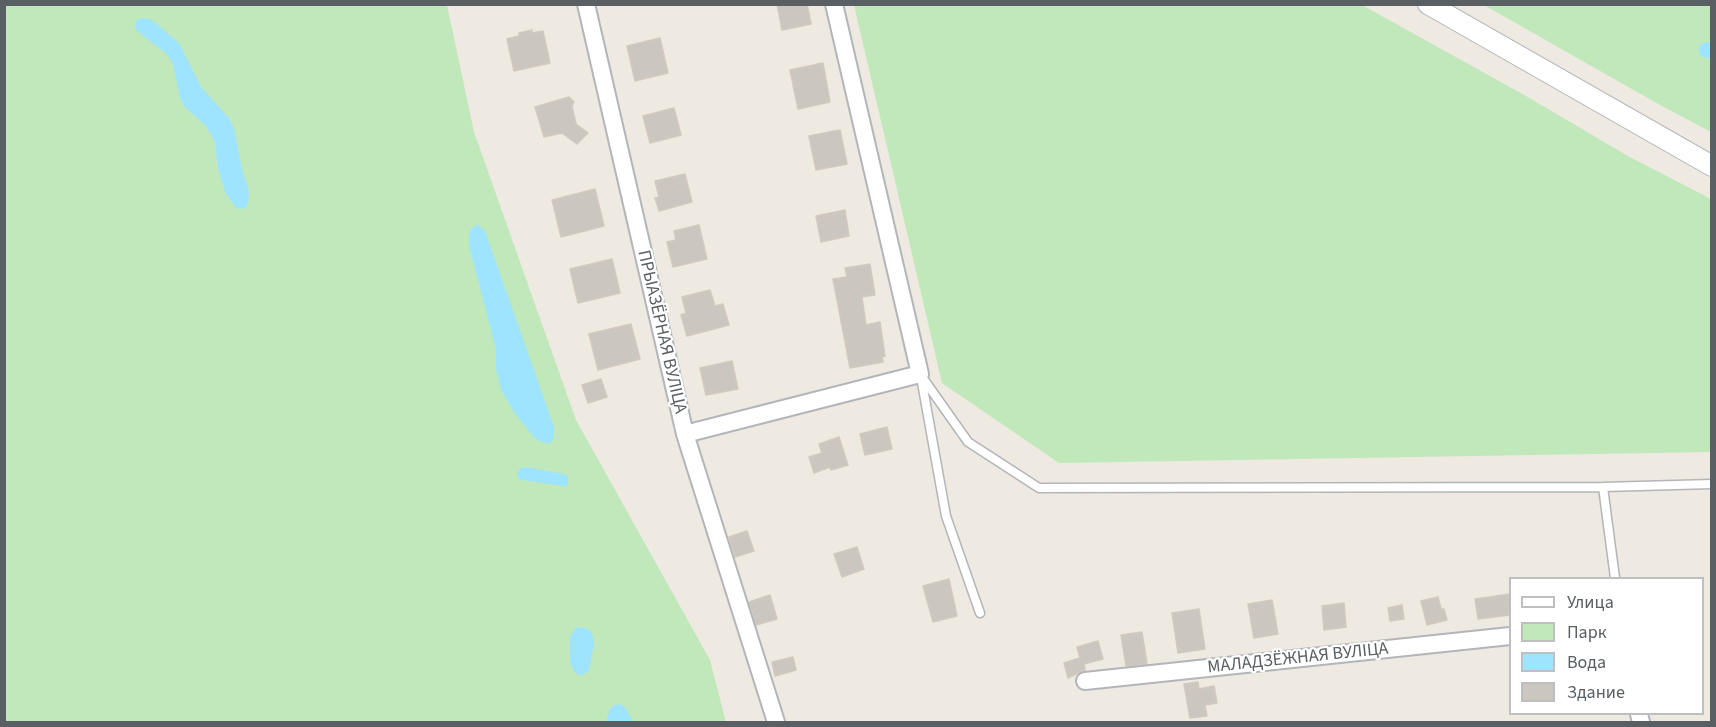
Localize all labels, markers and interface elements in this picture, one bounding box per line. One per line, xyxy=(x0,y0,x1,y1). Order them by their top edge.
street label: ПРЫАЗЁРНАЯ ВУЛІЦА xyxy=(632,248,690,416)
legend xyxy=(1509,577,1704,715)
text: Улица xyxy=(1567,590,1614,615)
text: Парк xyxy=(1567,620,1607,645)
street label: МАЛАДЗЁЖНАЯ ВУЛІЦА xyxy=(1206,639,1390,679)
text: Вода xyxy=(1567,650,1606,675)
text: Здание xyxy=(1567,680,1625,705)

